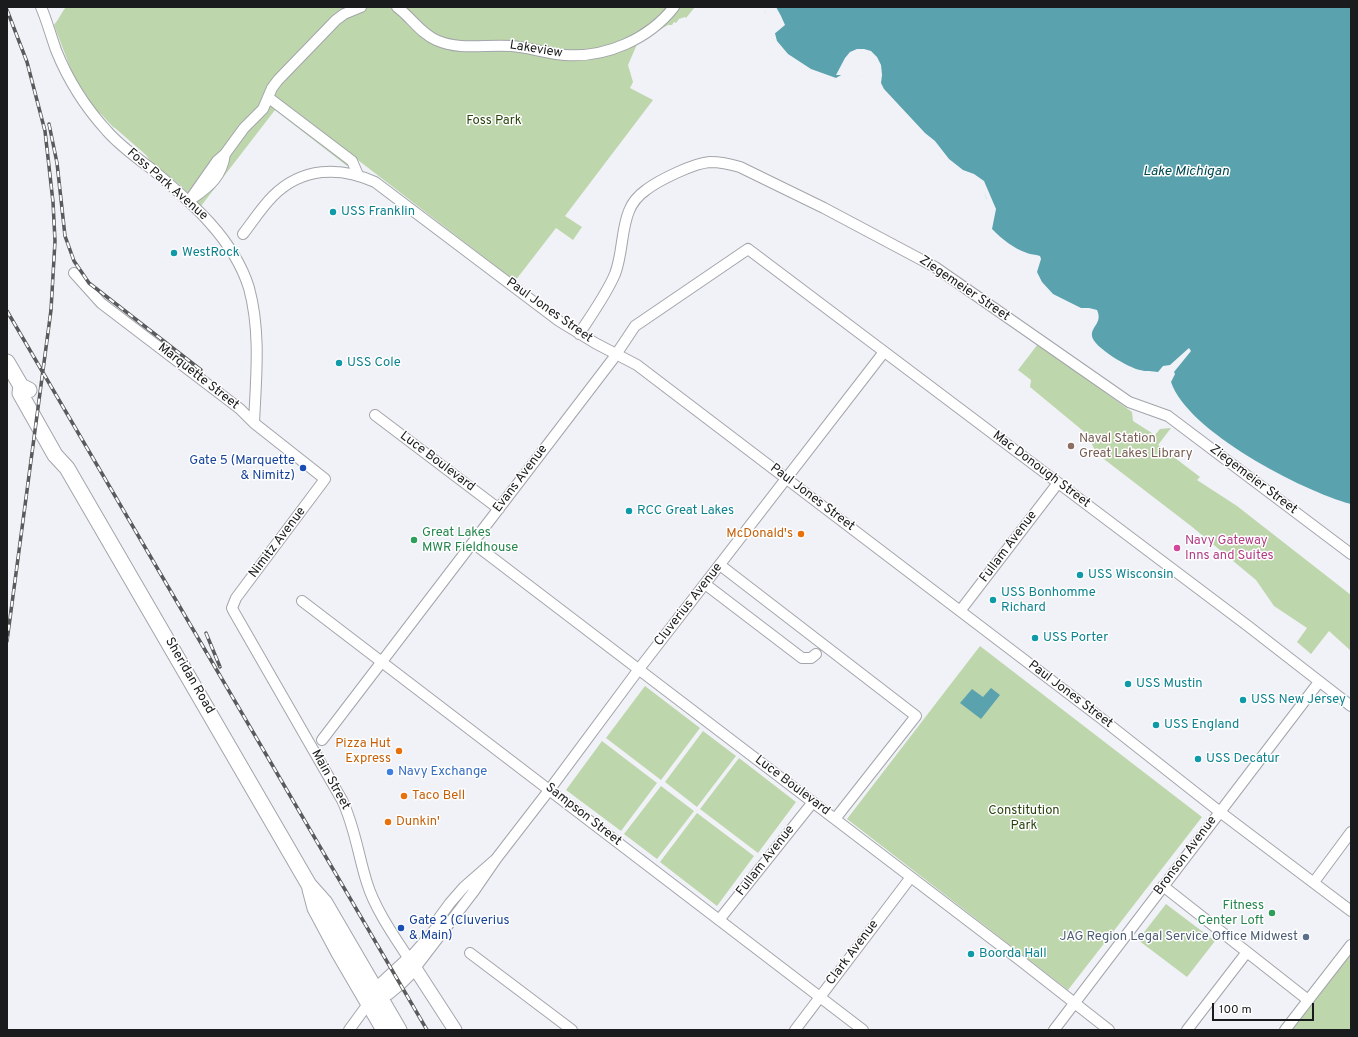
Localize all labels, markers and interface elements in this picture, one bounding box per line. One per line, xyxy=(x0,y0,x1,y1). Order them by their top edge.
street label: Lakeview xyxy=(508,38,564,62)
park label: Foss Park xyxy=(466,113,522,129)
street label: Foss Park Avenue xyxy=(123,146,211,224)
water label: Lake Michigan xyxy=(1143,164,1229,180)
place label: USS Franklin xyxy=(341,204,415,220)
marker: USS Franklin xyxy=(328,207,338,217)
place label: WestRock xyxy=(182,245,240,261)
marker: WestRock xyxy=(169,248,179,258)
street label: Ziegemeier Street xyxy=(916,253,1012,325)
street label: Paul Jones Street xyxy=(503,275,595,347)
street label: Marquette Street xyxy=(154,341,242,413)
place label: USS Cole xyxy=(347,355,401,371)
marker: USS Cole xyxy=(334,358,344,368)
street label: Mac Donough Street xyxy=(989,428,1093,512)
street label: Luce Boulevard xyxy=(396,429,478,495)
place label: Naval Station Great Lakes Library xyxy=(1079,431,1193,462)
marker: Naval Station Great Lakes Library xyxy=(1066,441,1076,451)
street label: Evans Avenue xyxy=(491,442,551,516)
street label: Ziegemeier Street xyxy=(1206,442,1300,518)
place label: Gate 5 (Marquette & Nimitz) xyxy=(189,453,295,484)
street label: Paul Jones Street xyxy=(767,461,857,535)
marker: Gate 5 (Marquette & Nimitz) xyxy=(298,463,308,473)
place label: RCC Great Lakes xyxy=(637,503,734,519)
street label: Nimitz Avenue xyxy=(246,504,310,582)
marker: RCC Great Lakes xyxy=(624,506,634,516)
street label: Fullam Avenue xyxy=(977,508,1041,586)
place label: Great Lakes MWR Fieldhouse xyxy=(422,525,518,556)
place label: McDonald's xyxy=(726,526,793,542)
marker: McDonald's xyxy=(796,529,806,539)
place label: Navy Gateway Inns and Suites xyxy=(1185,533,1274,564)
marker: Great Lakes MWR Fieldhouse xyxy=(409,535,419,545)
marker: Navy Gateway Inns and Suites xyxy=(1172,543,1182,553)
street label: Cluverius Avenue xyxy=(652,560,726,650)
place label: USS Wisconsin xyxy=(1088,567,1174,583)
marker: USS Wisconsin xyxy=(1075,570,1085,580)
place label: USS Bonhomme Richard xyxy=(1001,585,1096,616)
marker: USS Bonhomme Richard xyxy=(988,595,998,605)
place label: USS Porter xyxy=(1043,630,1108,646)
marker: USS Porter xyxy=(1030,633,1040,643)
street label: Sheridan Road xyxy=(161,635,217,717)
street label: Paul Jones Street xyxy=(1025,658,1115,732)
place label: USS Mustin xyxy=(1136,676,1203,692)
marker: USS Mustin xyxy=(1123,679,1133,689)
place label: USS New Jersey xyxy=(1251,692,1346,708)
marker: USS New Jersey xyxy=(1238,695,1248,705)
place label: USS England xyxy=(1164,717,1239,733)
marker: USS England xyxy=(1151,720,1161,730)
place label: Pizza Hut Express xyxy=(335,736,391,767)
marker: Pizza Hut Express xyxy=(394,746,404,756)
street label: Main Street xyxy=(307,747,353,813)
place label: USS Decatur xyxy=(1206,751,1280,767)
street label: Luce Boulevard xyxy=(751,753,833,819)
marker: USS Decatur xyxy=(1193,754,1203,764)
place label: Navy Exchange xyxy=(398,764,487,780)
marker: Navy Exchange xyxy=(385,767,395,777)
street label: Sampson Street xyxy=(542,780,624,850)
place label: Taco Bell xyxy=(412,788,465,804)
marker: Taco Bell xyxy=(399,791,409,801)
park label: Constitution Park xyxy=(988,803,1060,834)
street label: Bronson Avenue xyxy=(1151,813,1221,899)
place label: Dunkin' xyxy=(396,814,440,830)
marker: Dunkin' xyxy=(383,817,393,827)
street label: Fullam Avenue xyxy=(734,823,798,899)
place label: Fitness Center Loft xyxy=(1198,898,1264,929)
marker: Fitness Center Loft xyxy=(1267,908,1277,918)
place label: Gate 2 (Cluverius & Main) xyxy=(409,913,510,944)
street label: Clark Avenue xyxy=(824,917,882,989)
marker: Gate 2 (Cluverius & Main) xyxy=(396,923,406,933)
place label: JAG Region Legal Service Office Midwest xyxy=(1060,929,1298,945)
marker: JAG Region Legal Service Office Midwest xyxy=(1301,932,1311,942)
place label: Boorda Hall xyxy=(979,946,1047,962)
marker: Boorda Hall xyxy=(966,949,976,959)
scale bar xyxy=(1214,995,1316,1021)
text: 100 m xyxy=(1219,1002,1252,1018)

